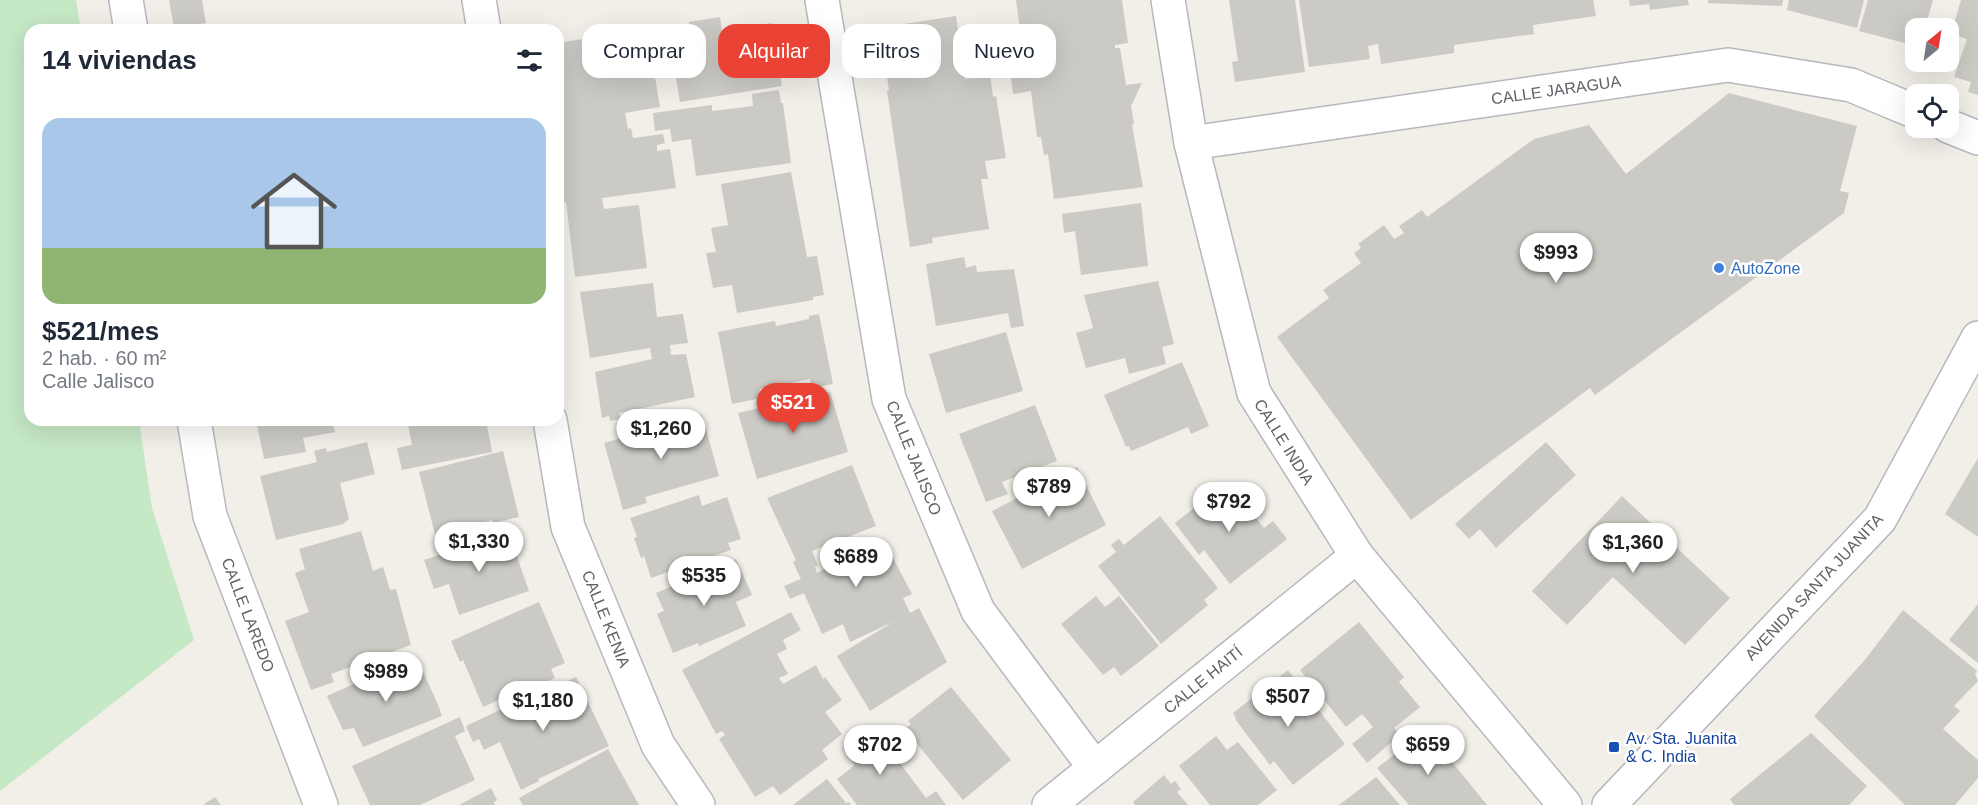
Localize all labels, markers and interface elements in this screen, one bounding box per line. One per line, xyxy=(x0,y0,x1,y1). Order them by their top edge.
north arrow xyxy=(1905,18,1959,72)
map controls xyxy=(1905,18,1959,138)
chip: Comprar xyxy=(582,24,706,78)
chip: Alquilar xyxy=(718,24,830,78)
chip: Filtros xyxy=(842,24,941,78)
chip: Nuevo xyxy=(953,24,1056,78)
icon: filters xyxy=(513,44,546,77)
text: 14 viviendas xyxy=(42,45,197,75)
street label: CALLE JARAGUA xyxy=(1490,72,1622,108)
button: locate xyxy=(1905,84,1959,138)
icon: home xyxy=(240,157,348,265)
pin: $993 xyxy=(1520,233,1592,284)
text: $993 xyxy=(1534,241,1578,263)
place label: AutoZone xyxy=(1731,260,1800,277)
marker: AutoZone xyxy=(1712,261,1726,275)
text: $521/mes xyxy=(42,316,159,346)
text: 2 hab. · 60 m² xyxy=(42,347,167,369)
text: Calle Jalisco xyxy=(42,370,154,392)
pin: $521 xyxy=(757,383,829,434)
text: $521 xyxy=(771,391,815,413)
street label: CALLE INDIA xyxy=(1251,396,1317,488)
street label: CALLE JALISCO xyxy=(883,398,945,518)
pin: $1,260 xyxy=(612,409,710,460)
text: $1,260 xyxy=(630,417,692,439)
pin: $789 xyxy=(1013,467,1085,518)
text: $789 xyxy=(1027,475,1071,497)
pin: $792 xyxy=(1193,482,1265,533)
text: $792 xyxy=(1207,490,1251,512)
street label: AVENIDA SANTA JUANITA xyxy=(1742,510,1887,664)
pin: $1,330 xyxy=(430,522,528,573)
pin: $1,360 xyxy=(1584,523,1682,574)
text: $1,330 xyxy=(448,530,510,552)
text: $1,360 xyxy=(1602,531,1664,553)
pin: $689 xyxy=(820,537,892,588)
text: $689 xyxy=(834,545,878,567)
street label: CALLE LAREDO xyxy=(218,556,278,674)
pin: $535 xyxy=(668,556,740,607)
text: $535 xyxy=(682,564,726,586)
street label: CALLE KENIA xyxy=(579,568,633,670)
street label: CALLE HAITÍ xyxy=(1160,642,1246,717)
pin: $989 xyxy=(350,652,422,703)
text: $989 xyxy=(364,660,408,682)
pin: $507 xyxy=(1252,677,1324,728)
pin: $1,180 xyxy=(494,681,592,732)
text: $507 xyxy=(1266,685,1310,707)
text: $1,180 xyxy=(512,689,574,711)
pin: $702 xyxy=(844,725,916,776)
pin: $659 xyxy=(1392,725,1464,776)
place label: Av. Sta. Juanita & C. India xyxy=(1626,730,1737,765)
text: $702 xyxy=(858,733,902,755)
text: $659 xyxy=(1406,733,1450,755)
marker: Av. Sta. Juanita & C. India xyxy=(1607,740,1621,754)

